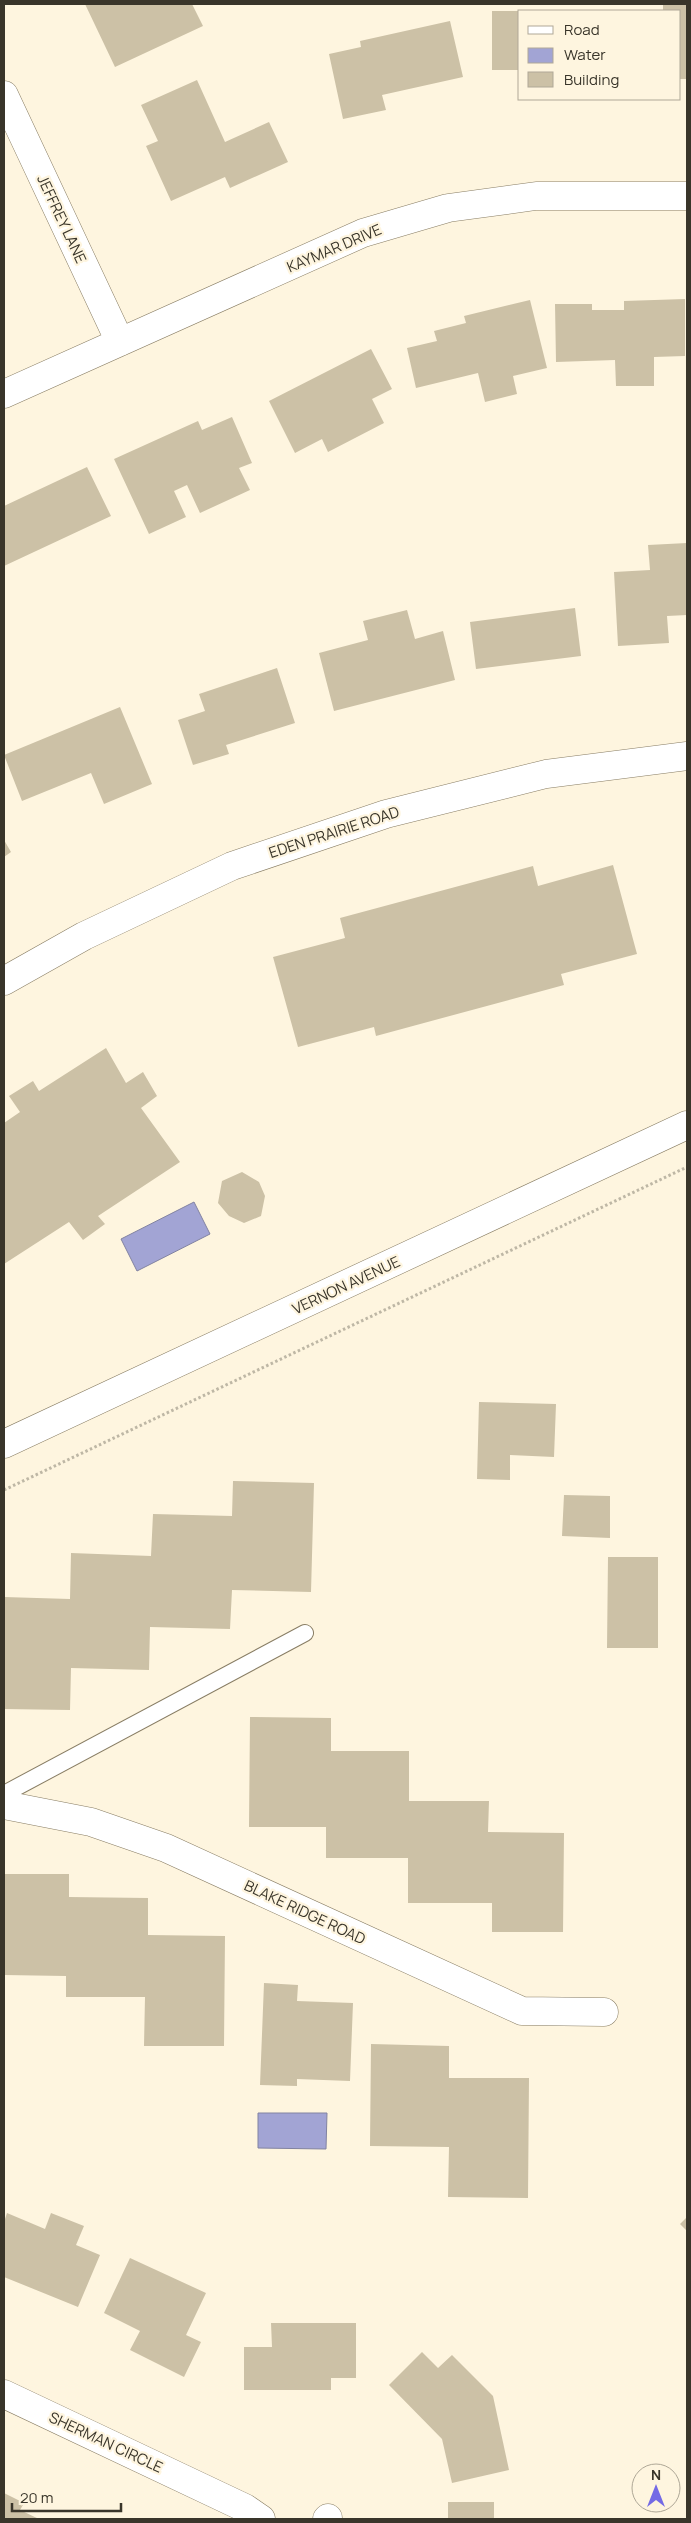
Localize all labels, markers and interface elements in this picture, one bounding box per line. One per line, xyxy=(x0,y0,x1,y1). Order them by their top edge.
legend xyxy=(518,10,681,100)
text: Road xyxy=(564,19,600,40)
text: Water xyxy=(564,44,606,65)
text: Building xyxy=(564,69,619,90)
street label: JEFFREY LANE xyxy=(32,171,92,267)
street label: KAYMAR DRIVE xyxy=(283,219,385,277)
street label: EDEN PRAIRIE ROAD xyxy=(266,801,402,863)
street label: VERNON AVENUE xyxy=(289,1251,403,1319)
street label: BLAKE RIDGE ROAD xyxy=(241,1875,369,1949)
street label: SHERMAN CIRCLE xyxy=(46,2406,166,2478)
north arrow xyxy=(631,2463,681,2513)
text: N xyxy=(651,2465,661,2484)
scale bar xyxy=(12,2480,121,2512)
text: 20 m xyxy=(20,2487,53,2508)

